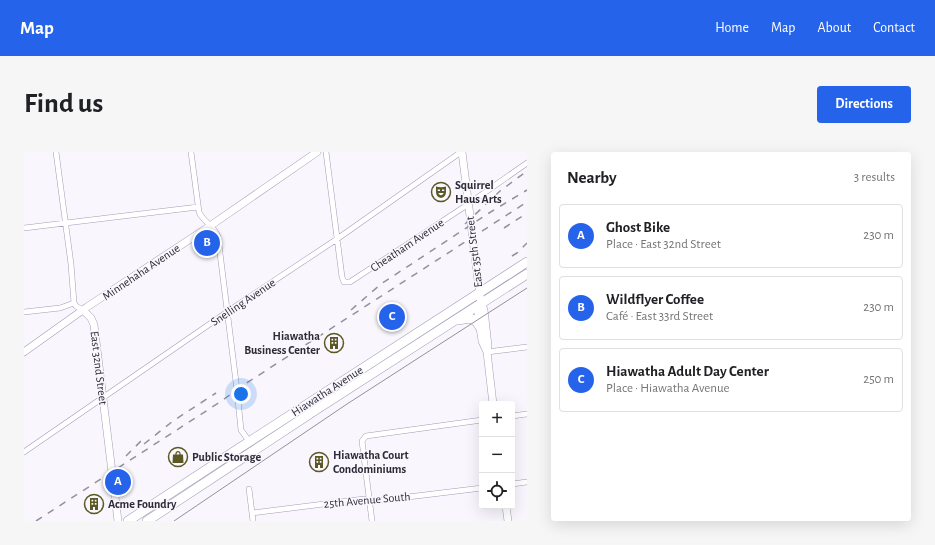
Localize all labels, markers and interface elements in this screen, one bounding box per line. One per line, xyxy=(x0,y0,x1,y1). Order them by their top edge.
text: Map xyxy=(20,19,54,38)
text: Home xyxy=(715,21,749,35)
text: Map xyxy=(771,21,795,35)
text: About xyxy=(817,21,851,35)
text: Contact xyxy=(873,21,915,35)
button: Directions xyxy=(817,86,911,123)
text: Find us xyxy=(24,90,103,118)
text: Nearby xyxy=(567,169,617,186)
text: 3 results xyxy=(854,171,895,184)
place label: Squirrel Haus Arts xyxy=(455,179,502,205)
theatre icon: Squirrel Haus Arts xyxy=(430,181,452,203)
street label: Cheatham Avenue xyxy=(368,216,446,274)
street label: East 35th Street xyxy=(464,216,484,288)
text: Ghost Bike xyxy=(606,220,670,235)
pin: B xyxy=(194,228,220,258)
text: A xyxy=(577,229,585,242)
text: 230 m xyxy=(863,229,894,242)
text: Place · East 32nd Street xyxy=(606,238,721,251)
street label: Minnehaha Avenue xyxy=(100,242,182,302)
street label: Snelling Avenue xyxy=(209,276,277,328)
text: Wildflyer Coffee xyxy=(606,292,704,307)
text: B xyxy=(577,301,585,314)
text: 230 m xyxy=(863,301,894,314)
pin: C xyxy=(379,302,405,332)
text: Café · East 33rd Street xyxy=(606,310,713,323)
street label: East 32nd Street xyxy=(89,330,110,406)
place label: Hiawatha Business Center xyxy=(244,330,321,356)
building icon: Hiawatha Business Center xyxy=(323,332,345,354)
street label: Hiawatha Avenue xyxy=(289,363,365,419)
text: Hiawatha Adult Day Center xyxy=(606,364,769,379)
text: C xyxy=(578,373,584,386)
text: 250 m xyxy=(863,373,894,386)
text: Place · Hiawatha Avenue xyxy=(606,382,730,395)
your location xyxy=(231,384,251,404)
map controls xyxy=(479,401,515,509)
button: + xyxy=(479,401,515,437)
button: − xyxy=(479,437,515,473)
shop icon: Public Storage xyxy=(167,446,189,468)
place label: Hiawatha Court Condominiums xyxy=(333,449,409,475)
place label: Public Storage xyxy=(192,451,261,463)
building icon: Hiawatha Court Condominiums xyxy=(308,451,330,473)
pin: A xyxy=(105,467,131,497)
button: locate xyxy=(479,473,515,509)
street label: 25th Avenue South xyxy=(323,490,411,510)
building icon: Acme Foundry xyxy=(83,493,105,515)
place label: Acme Foundry xyxy=(108,498,177,511)

